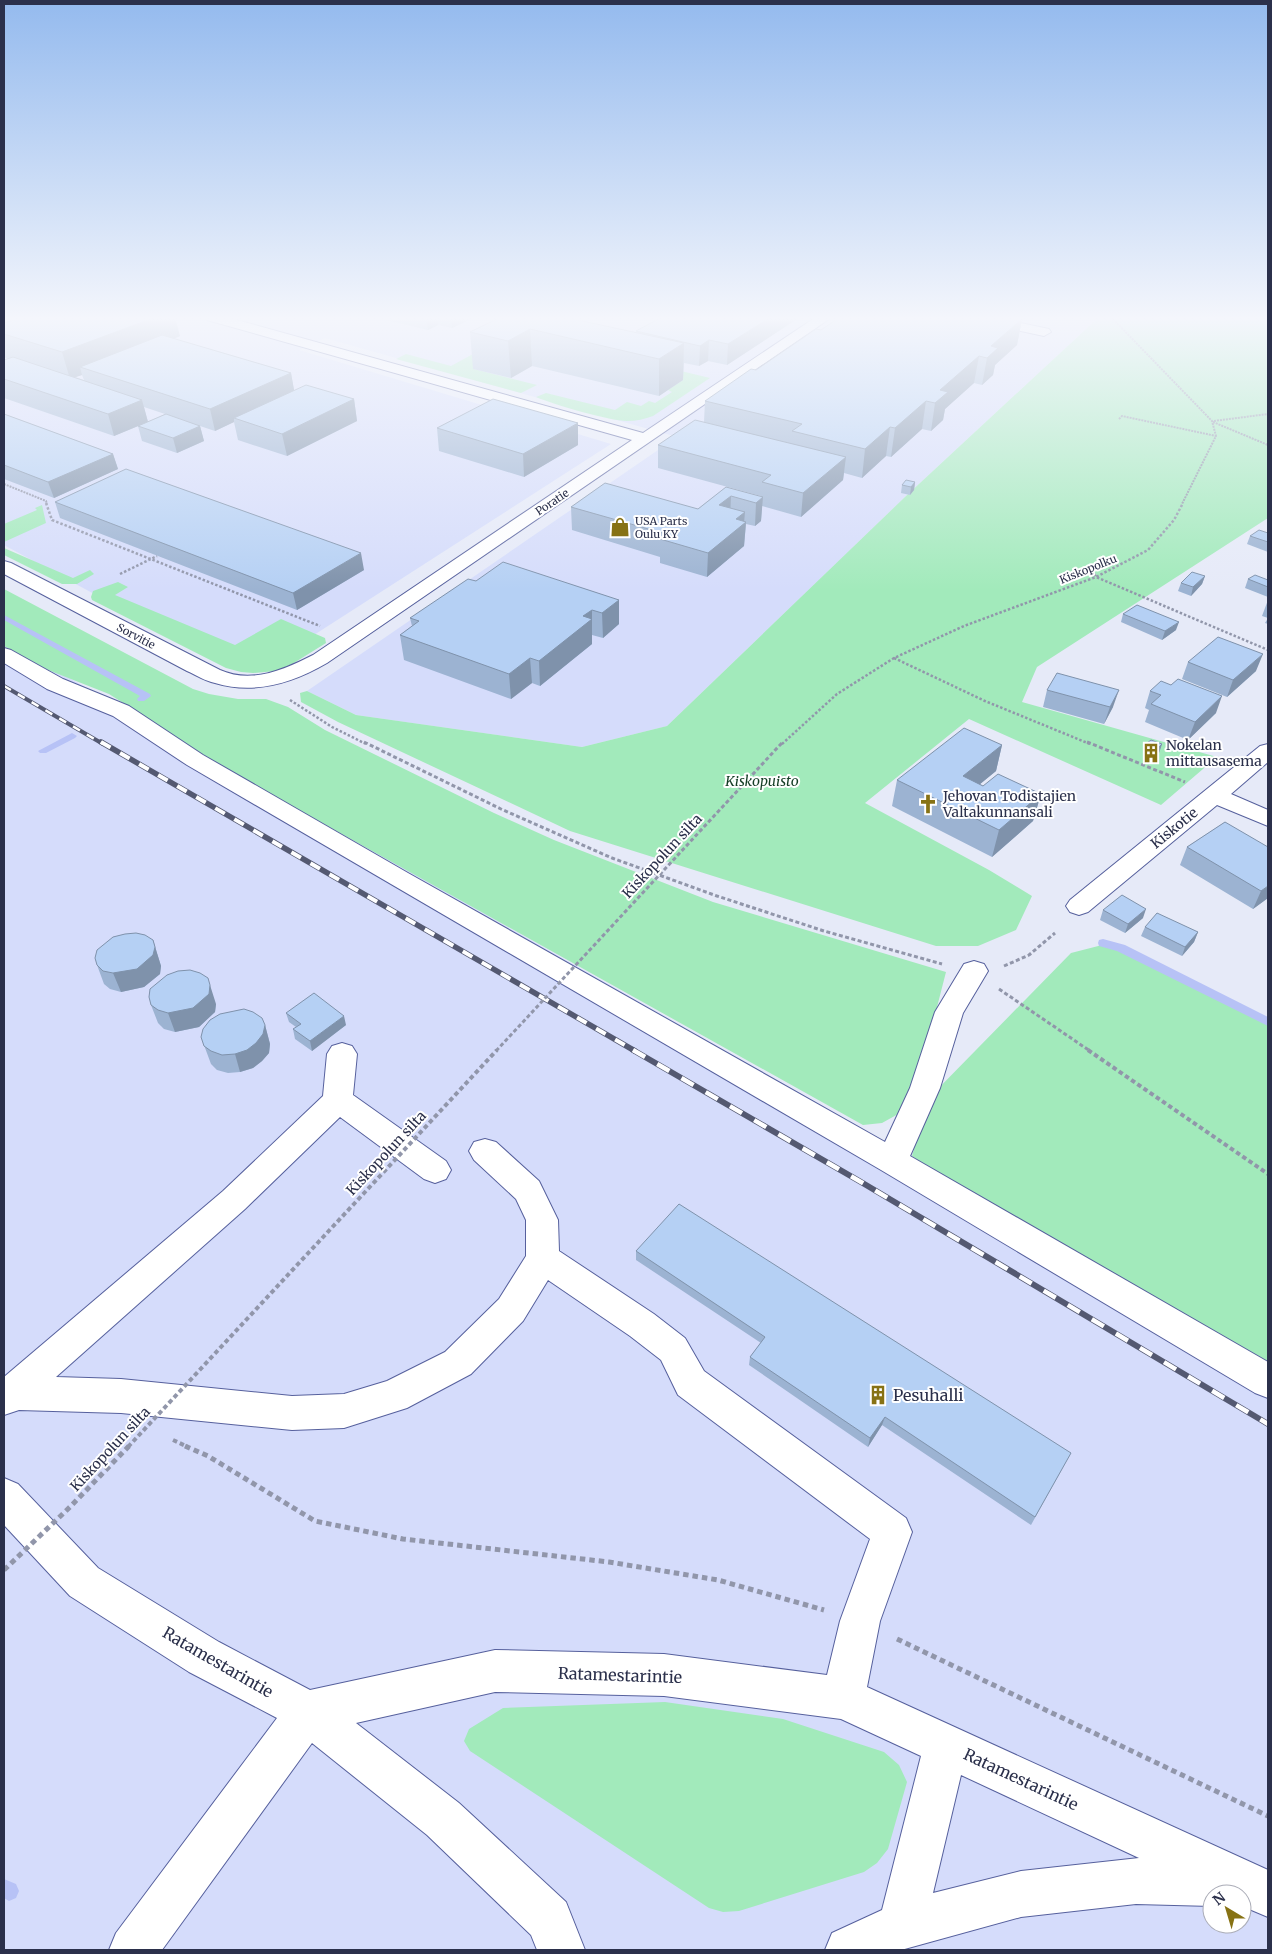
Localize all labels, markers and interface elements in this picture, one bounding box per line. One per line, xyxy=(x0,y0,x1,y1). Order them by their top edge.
street label: Poratie xyxy=(533,486,572,518)
place label: USA Parts Oulu KY xyxy=(635,514,687,541)
shop icon: USA Parts Oulu KY xyxy=(609,516,631,538)
street label: Kiskopolku xyxy=(1057,551,1119,587)
street label: Sorvitie xyxy=(114,620,158,652)
place label: Nokelan mittausasema xyxy=(1166,736,1262,770)
building icon: Nokelan mittausasema xyxy=(1140,742,1162,764)
park label: Kiskopuisto xyxy=(724,772,799,790)
place label: Jehovan Todistajien Valtakunnansali xyxy=(942,787,1076,821)
church icon: Jehovan Todistajien Valtakunnansali xyxy=(917,793,939,815)
street label: Kiskotie xyxy=(1147,804,1201,852)
street label: Kiskopolun silta xyxy=(618,810,706,902)
street label: Kiskopolun silta xyxy=(342,1107,430,1199)
building icon: Pesuhalli xyxy=(867,1384,889,1406)
place label: Pesuhalli xyxy=(893,1385,964,1405)
street label: Kiskopolun silta xyxy=(66,1403,154,1495)
street label: Ratamestarintie xyxy=(159,1622,277,1702)
street label: Ratamestarintie xyxy=(558,1663,682,1687)
street label: Ratamestarintie xyxy=(960,1744,1082,1814)
north arrow xyxy=(1202,1884,1252,1934)
text: N xyxy=(1209,1888,1229,1909)

